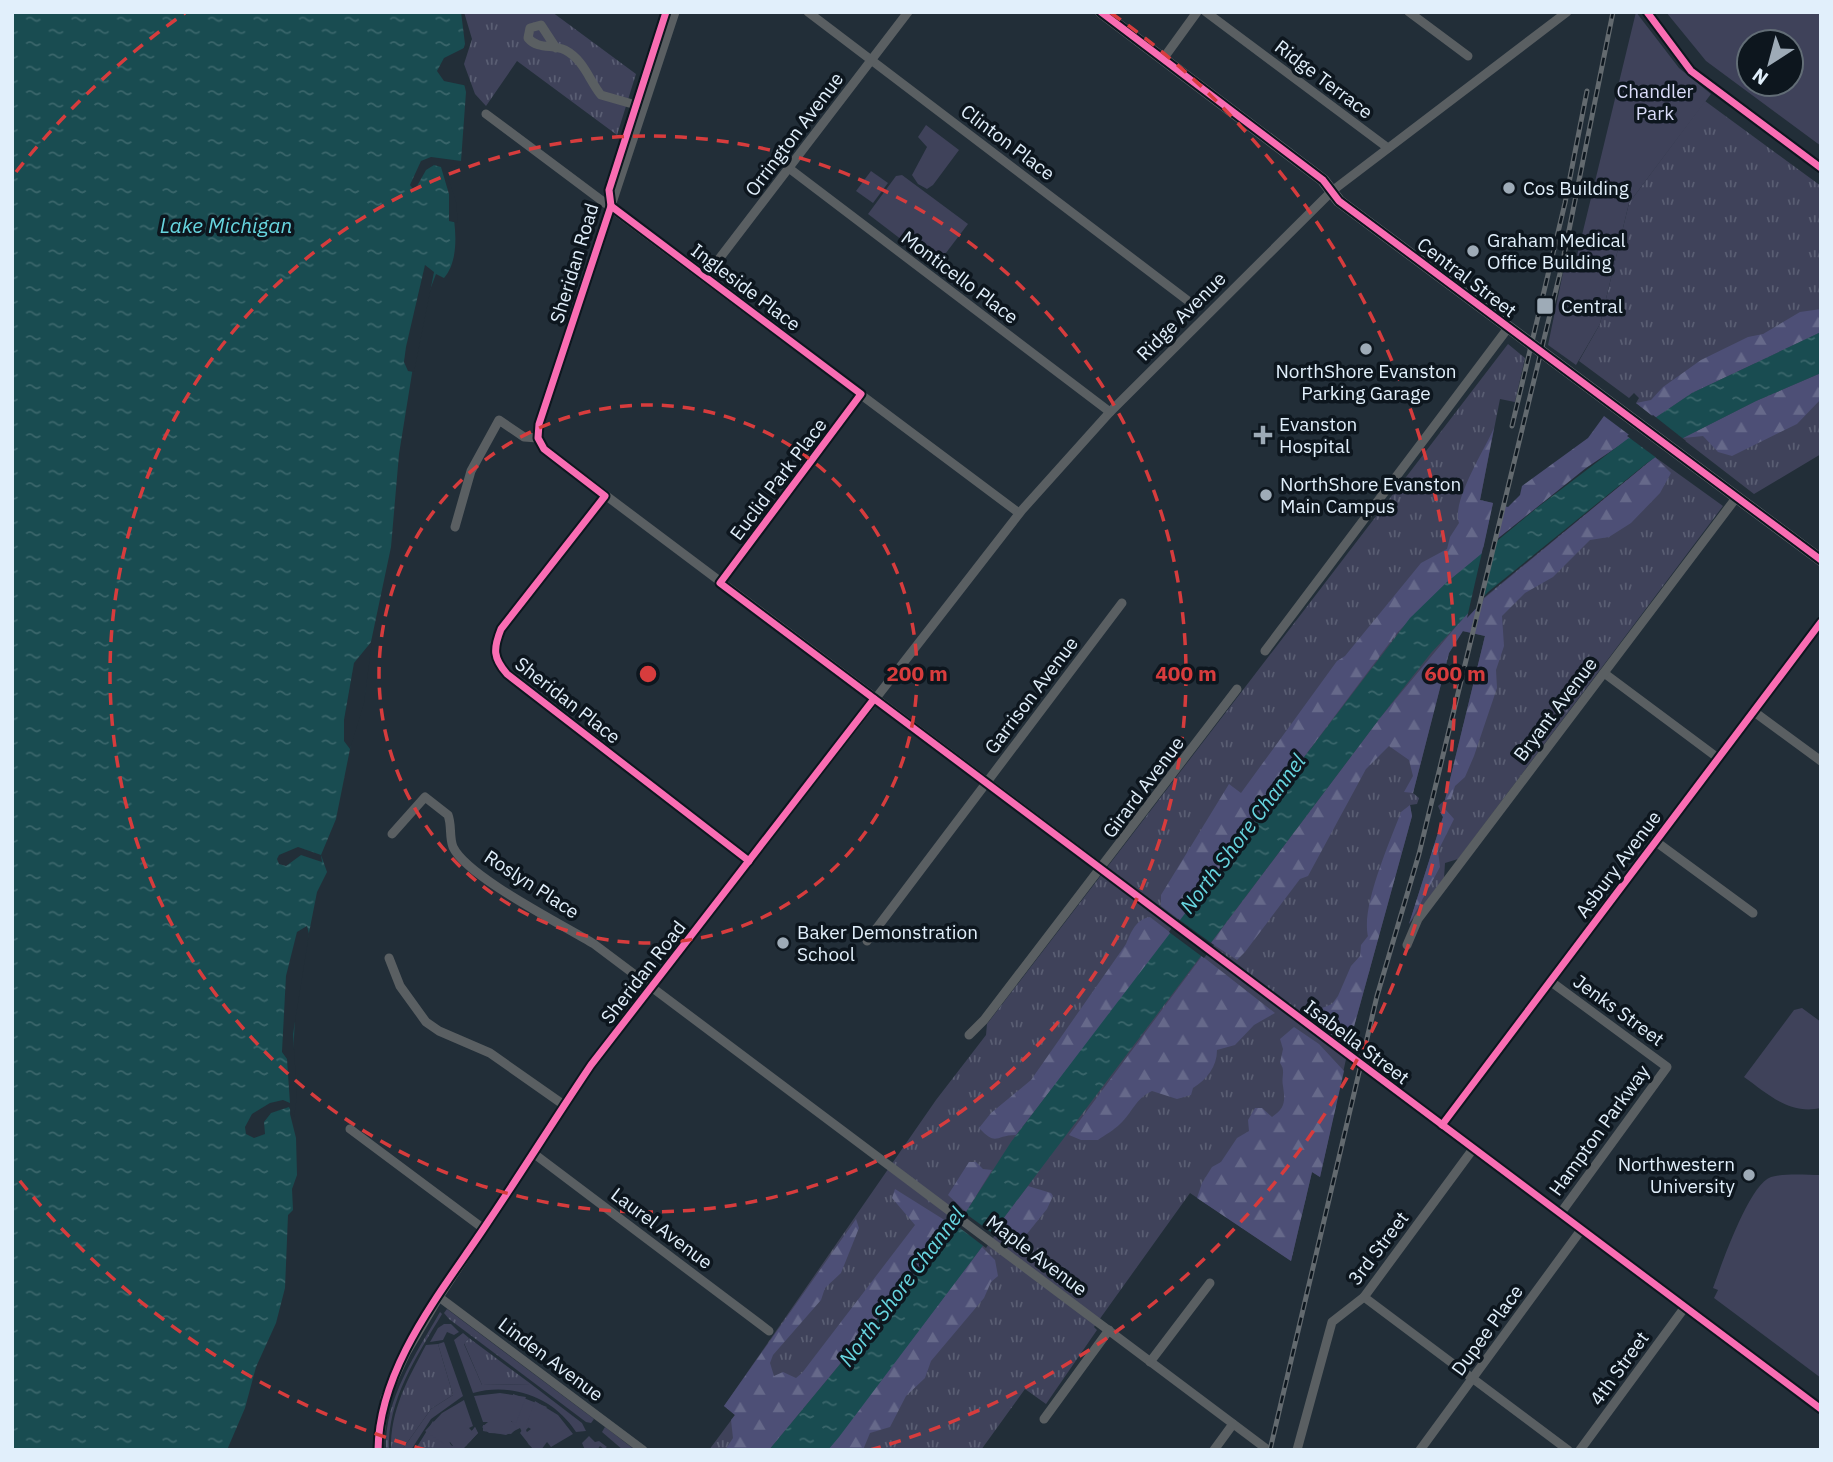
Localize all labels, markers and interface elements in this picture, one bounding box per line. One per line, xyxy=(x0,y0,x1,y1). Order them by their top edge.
north arrow xyxy=(1735,28,1805,98)
street label: Ridge Terrace xyxy=(1270,34,1378,124)
text: N xyxy=(1747,63,1773,91)
street label: Orrington Avenue xyxy=(740,67,848,201)
park label: Chandler Park xyxy=(1616,79,1694,125)
street label: Clinton Place xyxy=(956,99,1060,185)
place label: Cos Building xyxy=(1523,176,1629,200)
marker: Cos Building xyxy=(1501,180,1517,196)
street label: Sheridan Road xyxy=(544,200,604,326)
water label: Lake Michigan xyxy=(160,211,292,239)
street label: Monticello Place xyxy=(897,225,1023,329)
place label: Graham Medical Office Building xyxy=(1487,228,1626,274)
street label: Central Street xyxy=(1412,232,1522,322)
street label: Ingleside Place xyxy=(687,238,805,336)
marker: Graham Medical Office Building xyxy=(1465,243,1481,259)
street label: Ridge Avenue xyxy=(1131,266,1231,366)
place label: Central xyxy=(1561,294,1623,318)
marker: Central xyxy=(1535,296,1555,316)
marker: NorthShore Evanston Parking Garage xyxy=(1358,341,1374,357)
place label: NorthShore Evanston Parking Garage xyxy=(1275,359,1457,405)
place label: Evanston Hospital xyxy=(1279,412,1357,458)
street label: Euclid Park Place xyxy=(724,413,832,545)
marker: Evanston Hospital xyxy=(1253,425,1273,445)
place label: NorthShore Evanston Main Campus xyxy=(1280,472,1461,518)
marker: NorthShore Evanston Main Campus xyxy=(1258,487,1274,503)
street label: Garrison Avenue xyxy=(979,632,1083,758)
street label: Sheridan Place xyxy=(511,651,625,749)
street label: Bryant Avenue xyxy=(1508,652,1602,766)
text: 200 m xyxy=(886,659,948,687)
text: 400 m xyxy=(1155,659,1217,687)
text: 600 m xyxy=(1424,659,1486,687)
centre of rings xyxy=(636,662,660,686)
street label: Girard Avenue xyxy=(1097,732,1189,842)
water label: North Shore Channel xyxy=(1173,748,1312,919)
street label: Asbury Avenue xyxy=(1570,806,1666,922)
street label: Roslyn Place xyxy=(480,844,584,924)
street label: Sheridan Road xyxy=(595,916,691,1028)
place label: Baker Demonstration School xyxy=(797,920,978,966)
marker: Baker Demonstration School xyxy=(775,935,791,951)
street label: Jenks Street xyxy=(1569,969,1669,1051)
street label: Isabella Street xyxy=(1300,995,1414,1089)
street label: Hampton Parkway xyxy=(1543,1059,1655,1200)
place label: Northwestern University xyxy=(1618,1152,1736,1198)
marker: Northwestern University xyxy=(1741,1167,1757,1183)
street label: Laurel Avenue xyxy=(607,1182,717,1274)
water label: North Shore Channel xyxy=(832,1201,971,1372)
street label: 3rd Street xyxy=(1343,1206,1413,1290)
street label: Maple Avenue xyxy=(982,1209,1092,1301)
street label: Dupee Place xyxy=(1446,1280,1528,1380)
street label: Linden Avenue xyxy=(494,1312,608,1406)
street label: 4th Street xyxy=(1584,1326,1654,1410)

